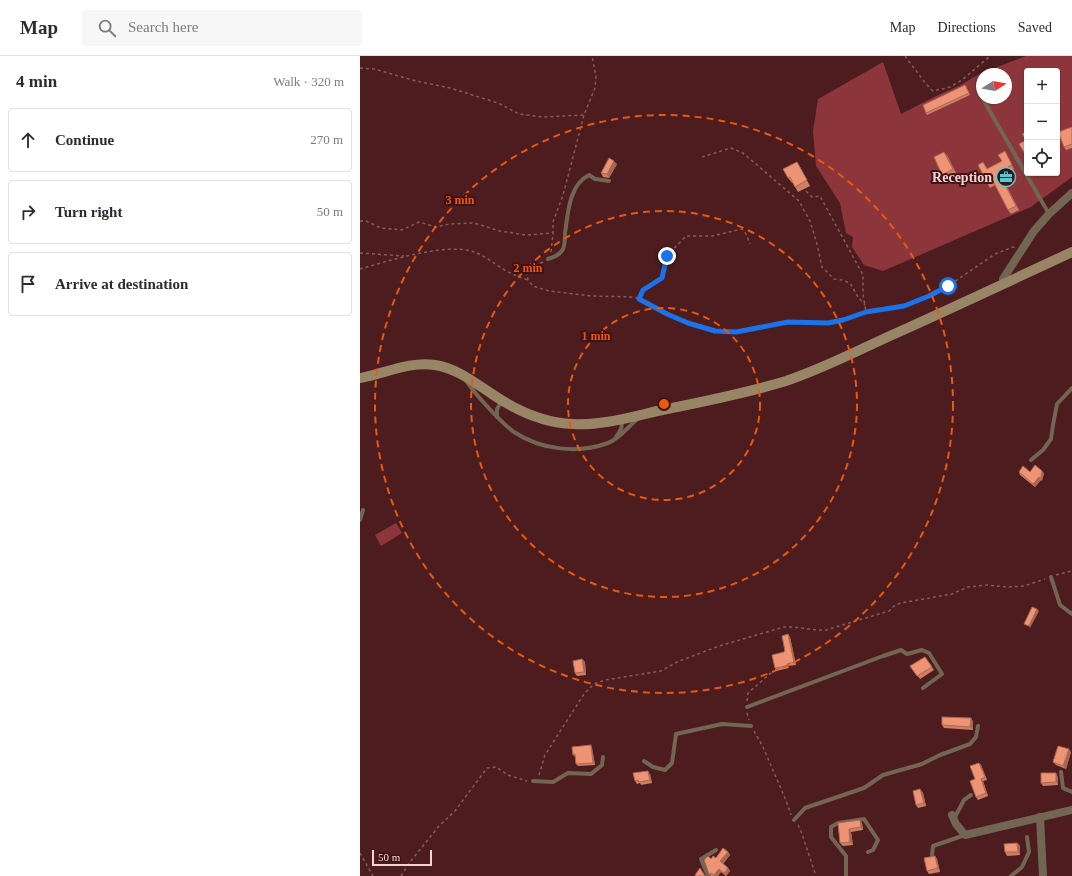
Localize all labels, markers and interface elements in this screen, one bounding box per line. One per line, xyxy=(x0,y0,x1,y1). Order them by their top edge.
search box xyxy=(82,10,362,46)
text: Map xyxy=(20,17,58,38)
icon: search xyxy=(96,17,118,39)
text: Search here xyxy=(128,19,198,35)
text: Map xyxy=(890,20,915,35)
text: Directions xyxy=(937,20,996,35)
text: Saved xyxy=(1018,20,1052,35)
north arrow xyxy=(976,68,1012,104)
map controls xyxy=(1024,68,1060,176)
button: + xyxy=(1024,68,1060,104)
text: 4 min xyxy=(16,72,57,91)
text: Walk · 320 m xyxy=(273,74,344,89)
button: − xyxy=(1024,104,1060,140)
icon: ahead xyxy=(17,129,39,151)
text: Continue xyxy=(55,132,114,148)
text: 270 m xyxy=(310,132,343,147)
button: locate xyxy=(1024,140,1060,176)
office icon: Reception xyxy=(995,166,1017,188)
place label: Reception xyxy=(932,170,992,185)
text: 3 min xyxy=(445,193,475,207)
icon: right xyxy=(17,201,39,223)
text: Turn right xyxy=(55,204,122,220)
text: 50 m xyxy=(317,204,343,219)
route end xyxy=(658,247,676,265)
text: 2 min xyxy=(513,261,543,275)
icon: arrive xyxy=(17,273,39,295)
text: Arrive at destination xyxy=(55,276,188,292)
route start xyxy=(939,277,957,295)
text: 1 min xyxy=(581,329,611,343)
centre of rings xyxy=(657,397,671,411)
scale bar xyxy=(372,848,432,867)
text: 50 m xyxy=(378,851,400,863)

